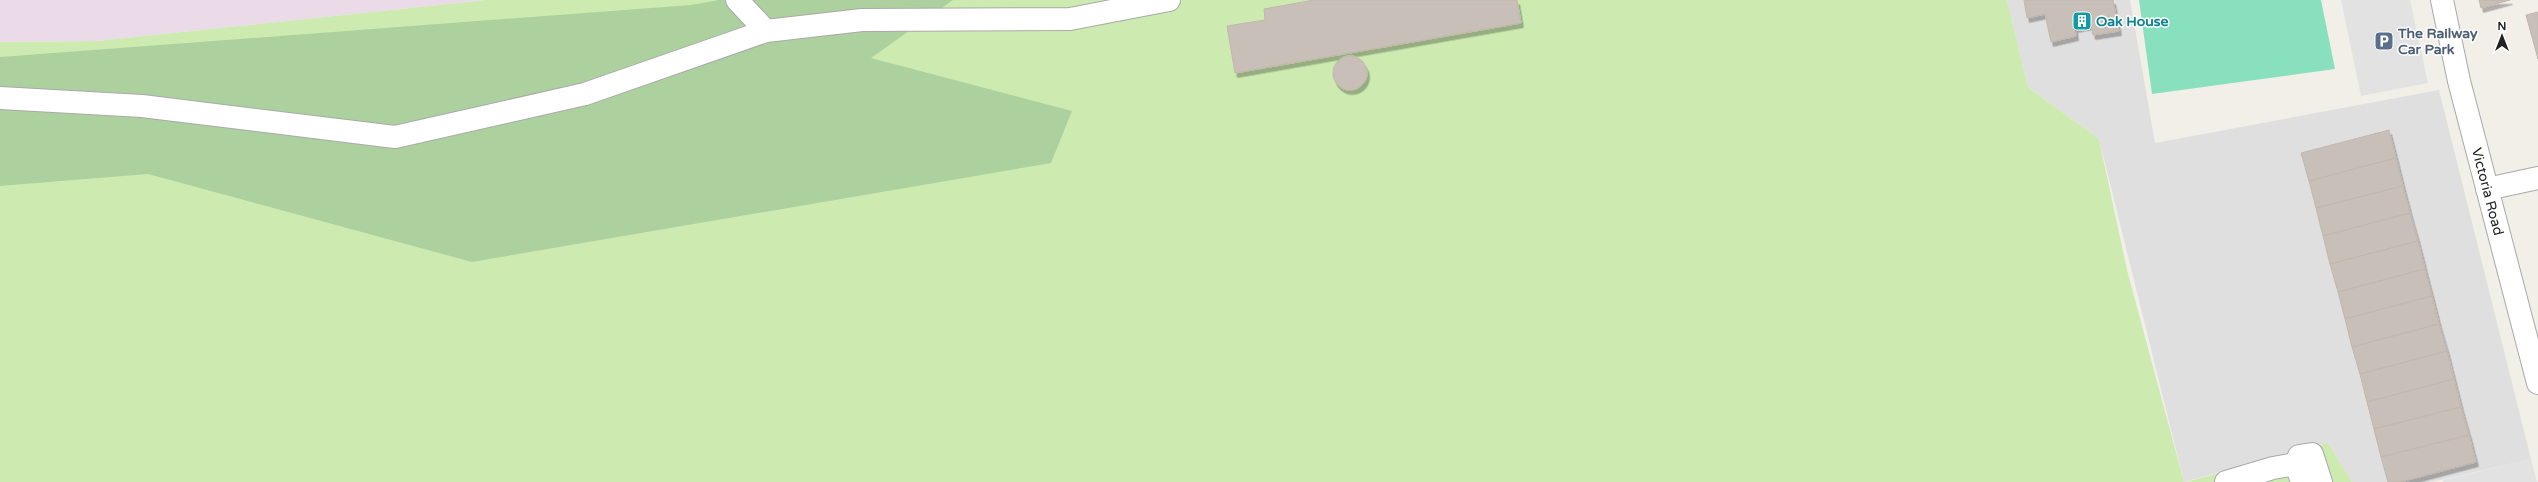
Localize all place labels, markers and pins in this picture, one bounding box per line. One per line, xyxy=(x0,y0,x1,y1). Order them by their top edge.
building icon: Oak House xyxy=(2071,10,2093,32)
place label: Oak House xyxy=(2096,13,2168,30)
place label: The Railway Car Park xyxy=(2397,25,2478,58)
parking icon: The Railway Car Park xyxy=(2373,30,2395,52)

